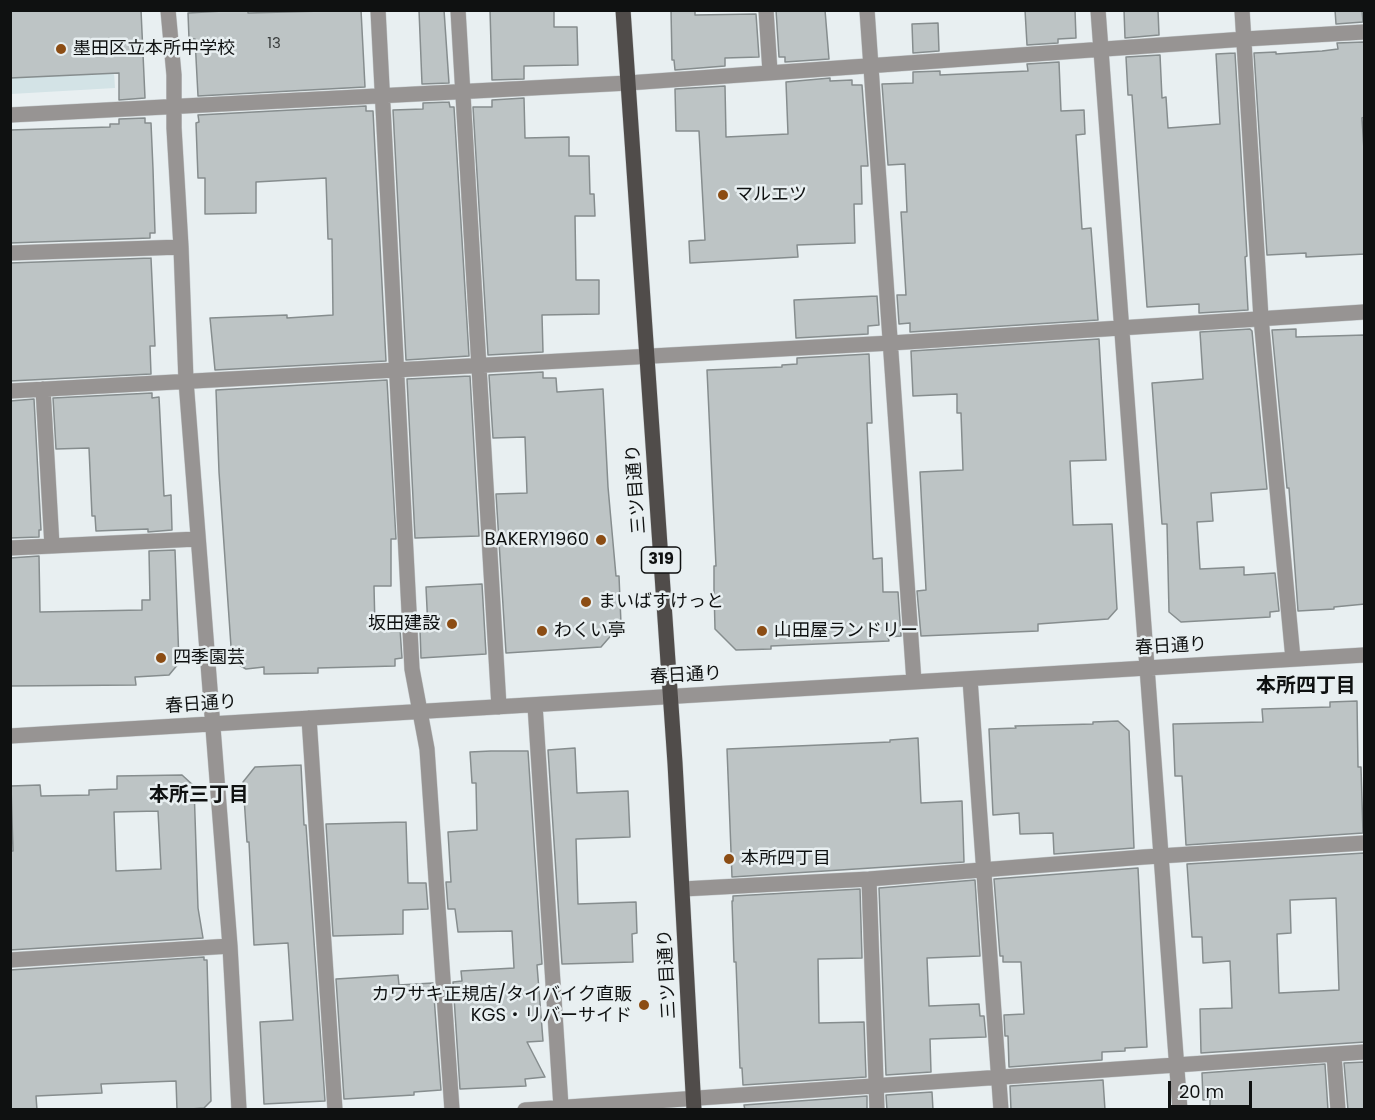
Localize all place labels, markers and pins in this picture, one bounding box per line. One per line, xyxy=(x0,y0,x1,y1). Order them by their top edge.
place label: 墨田区立本所中学校 xyxy=(73,38,235,60)
marker: 墨田区立本所中学校 xyxy=(54,42,68,56)
place label: マルエツ xyxy=(735,184,807,206)
marker: マルエツ xyxy=(716,188,730,202)
place label: BAKERY1960 xyxy=(485,529,589,551)
marker: BAKERY1960 xyxy=(594,533,608,547)
place label: まいばすけっと xyxy=(598,591,724,613)
marker: まいばすけっと xyxy=(579,595,593,609)
place label: 坂田建設 xyxy=(368,613,440,635)
marker: 坂田建設 xyxy=(445,617,459,631)
place label: わくい亭 xyxy=(554,620,626,642)
place label: 山田屋ランドリー xyxy=(774,620,918,642)
marker: わくい亭 xyxy=(535,624,549,638)
marker: 山田屋ランドリー xyxy=(755,624,769,638)
place label: 四季園芸 xyxy=(173,647,245,669)
marker: 四季園芸 xyxy=(154,651,168,665)
place label: 本所四丁目 xyxy=(741,848,831,870)
marker: 本所四丁目 xyxy=(722,852,736,866)
place label: カワサキ正規店/タイバイク直販 KGS・リバーサイド xyxy=(371,984,632,1026)
marker: カワサキ正規店/タイバイク直販 KGS・リバーサイド xyxy=(637,998,651,1012)

